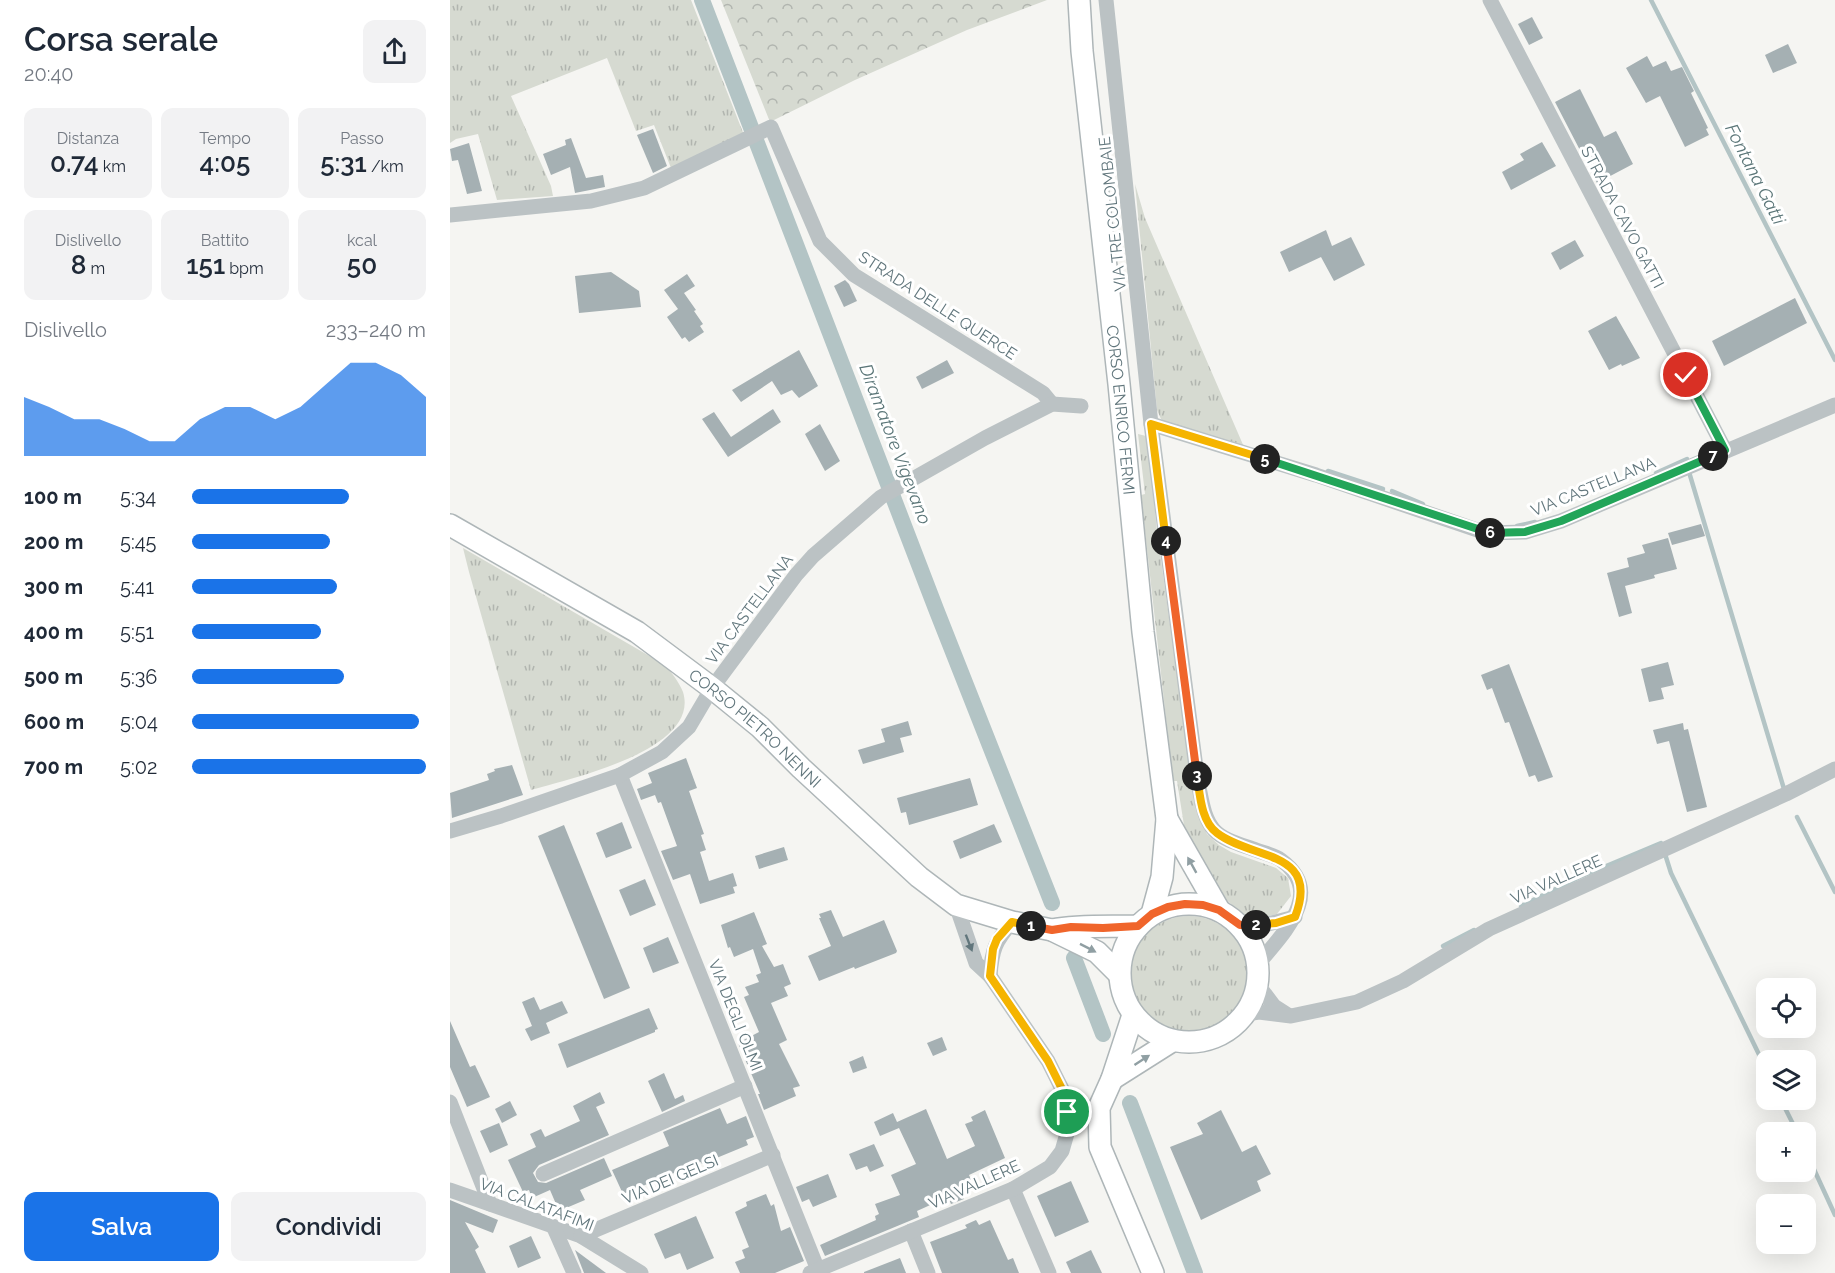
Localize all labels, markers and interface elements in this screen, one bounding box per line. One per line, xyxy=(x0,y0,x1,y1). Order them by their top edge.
text: Corsa serale xyxy=(24,20,218,59)
button: share xyxy=(363,20,426,83)
text: 20:40 xyxy=(24,62,74,86)
water label: Fontana Gatti xyxy=(1721,120,1790,229)
text: Distanza xyxy=(57,129,119,148)
text: Tempo xyxy=(199,129,251,148)
text: Passo xyxy=(340,129,384,148)
street label: VIA TRE COLOMBAIE xyxy=(1095,135,1130,292)
street label: STRADA CAVO GATTI xyxy=(1577,143,1668,291)
text: 0.74 xyxy=(50,148,99,178)
text: 4:05 xyxy=(200,148,250,178)
text: 5:31 xyxy=(320,148,367,178)
text: km xyxy=(99,157,126,176)
text: /km xyxy=(367,157,404,176)
text: Dislivello xyxy=(55,231,121,250)
text: Battito xyxy=(201,231,249,250)
text: kcal xyxy=(347,231,377,250)
street label: STRADA DELLE QUERCE xyxy=(855,247,1021,364)
text: 8 xyxy=(71,250,86,280)
text: 151 xyxy=(186,250,225,280)
text: 50 xyxy=(347,250,377,280)
text: m xyxy=(86,259,105,278)
text: bpm xyxy=(225,259,264,278)
text: Dislivello xyxy=(24,318,107,342)
text: 233–240 m xyxy=(326,318,426,342)
street label: CORSO ENRICO FERMI xyxy=(1103,324,1139,495)
pin xyxy=(1660,349,1711,400)
icon: check xyxy=(1669,358,1702,391)
water label: Diramatore Vigevano xyxy=(855,361,936,527)
pin: 7 xyxy=(1698,441,1728,471)
pin: 5 xyxy=(1250,444,1280,474)
text: 7 xyxy=(1709,446,1717,465)
text: 5 xyxy=(1261,449,1269,468)
street label: VIA CASTELLANA xyxy=(1528,453,1658,520)
text: 100 m xyxy=(24,485,82,509)
text: 5:34 xyxy=(120,485,156,509)
pin: 6 xyxy=(1475,518,1505,548)
text: 6 xyxy=(1485,523,1495,542)
pin: 4 xyxy=(1151,526,1181,556)
text: 200 m xyxy=(24,530,83,554)
text: 5:45 xyxy=(120,530,156,554)
text: 4 xyxy=(1161,531,1171,550)
street label: VIA CASTELLANA xyxy=(702,551,797,668)
text: 300 m xyxy=(24,575,83,599)
text: 5:41 xyxy=(120,575,154,599)
text: 400 m xyxy=(24,620,83,644)
text: 5:51 xyxy=(120,620,154,644)
text: 500 m xyxy=(24,665,83,689)
text: 5:36 xyxy=(120,665,157,689)
street label: CORSO PIETRO NENNI xyxy=(685,665,825,792)
text: 600 m xyxy=(24,710,84,734)
text: 5:04 xyxy=(120,710,158,734)
text: 700 m xyxy=(24,755,83,779)
text: 5:02 xyxy=(120,755,157,779)
pin: 3 xyxy=(1182,761,1212,791)
text: 3 xyxy=(1193,766,1201,785)
street label: VIA VALLERE xyxy=(1508,851,1605,908)
one-way arrow xyxy=(1187,856,1197,873)
pin: 2 xyxy=(1241,910,1271,940)
pin: 1 xyxy=(1016,911,1046,941)
text: 2 xyxy=(1251,915,1261,934)
text: 1 xyxy=(1027,916,1035,935)
one-way arrow xyxy=(964,934,974,952)
one-way arrow xyxy=(1080,943,1097,952)
street label: VIA DEGLI OLMI xyxy=(705,957,767,1074)
map controls xyxy=(1756,978,1816,1254)
button: locate xyxy=(1756,978,1816,1038)
button: layers xyxy=(1756,1050,1816,1110)
one-way arrow xyxy=(1134,1055,1150,1066)
pin xyxy=(1041,1086,1092,1137)
icon: arrive xyxy=(1050,1095,1083,1128)
button: + xyxy=(1756,1122,1816,1182)
street label: VIA DEI GELSI xyxy=(619,1151,721,1208)
street label: VIA VALLERE xyxy=(926,1156,1023,1213)
street label: VIA CALATAFIMI xyxy=(477,1174,597,1235)
button: Salva xyxy=(24,1192,219,1261)
button: Condividi xyxy=(231,1192,426,1261)
button: − xyxy=(1756,1194,1816,1254)

